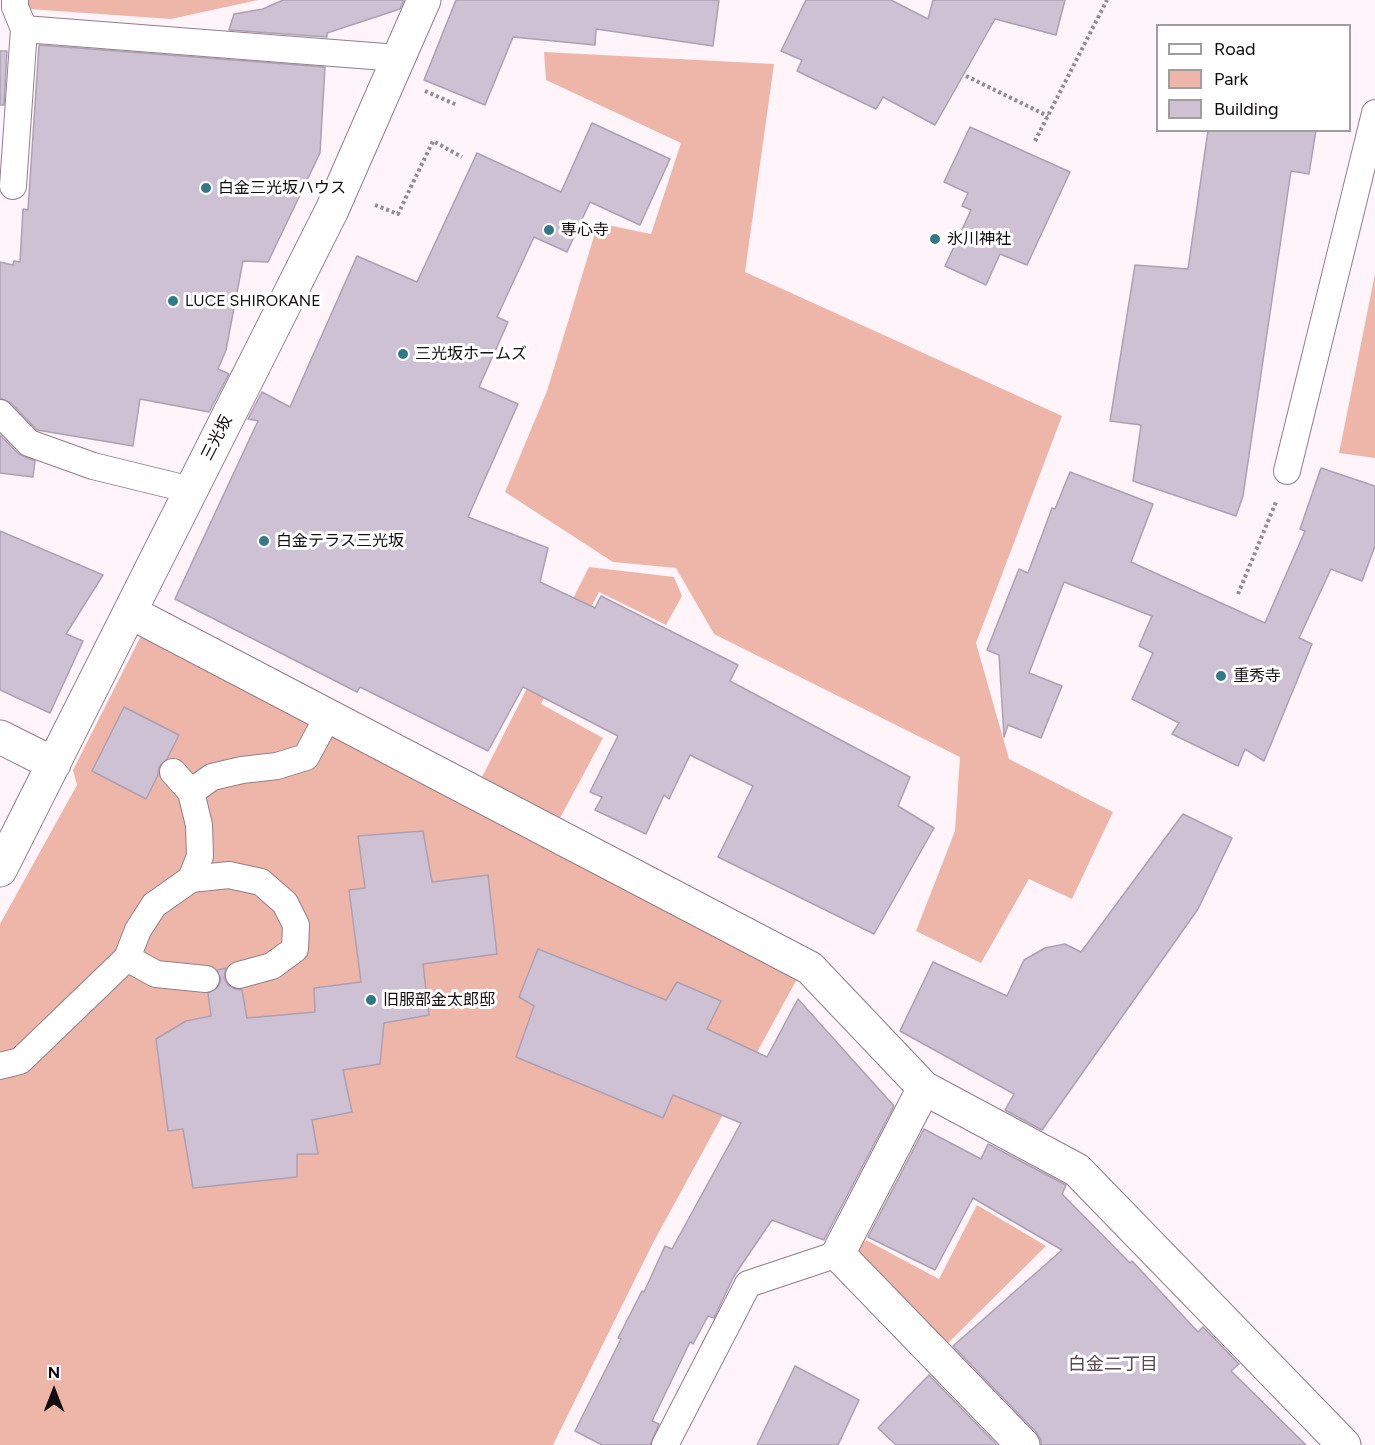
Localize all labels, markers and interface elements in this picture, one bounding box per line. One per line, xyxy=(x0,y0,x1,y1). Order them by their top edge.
legend xyxy=(1156,24,1351,132)
text: Road xyxy=(1214,38,1255,60)
text: Park xyxy=(1214,68,1248,90)
text: Building xyxy=(1214,98,1279,120)
place label: 白金三光坂ハウス xyxy=(218,178,346,198)
marker: 白金三光坂ハウス xyxy=(199,181,213,195)
place label: 専心寺 xyxy=(561,220,609,240)
marker: 専心寺 xyxy=(542,223,556,237)
place label: 氷川神社 xyxy=(947,229,1011,249)
marker: 氷川神社 xyxy=(928,232,942,246)
place label: LUCE SHIROKANE xyxy=(185,291,321,311)
marker: LUCE SHIROKANE xyxy=(166,294,180,308)
place label: 三光坂ホームズ xyxy=(415,344,527,364)
marker: 三光坂ホームズ xyxy=(396,347,410,361)
street label: 三光坂 xyxy=(198,412,236,464)
place label: 白金テラス三光坂 xyxy=(276,531,404,551)
marker: 白金テラス三光坂 xyxy=(257,534,271,548)
place label: 重秀寺 xyxy=(1233,666,1281,686)
marker: 重秀寺 xyxy=(1214,669,1228,683)
place label: 旧服部金太郎邸 xyxy=(383,990,495,1010)
marker: 旧服部金太郎邸 xyxy=(364,993,378,1007)
district label: 白金二丁目 xyxy=(1068,1354,1158,1376)
north arrow xyxy=(24,1361,84,1421)
text: N xyxy=(48,1363,60,1382)

